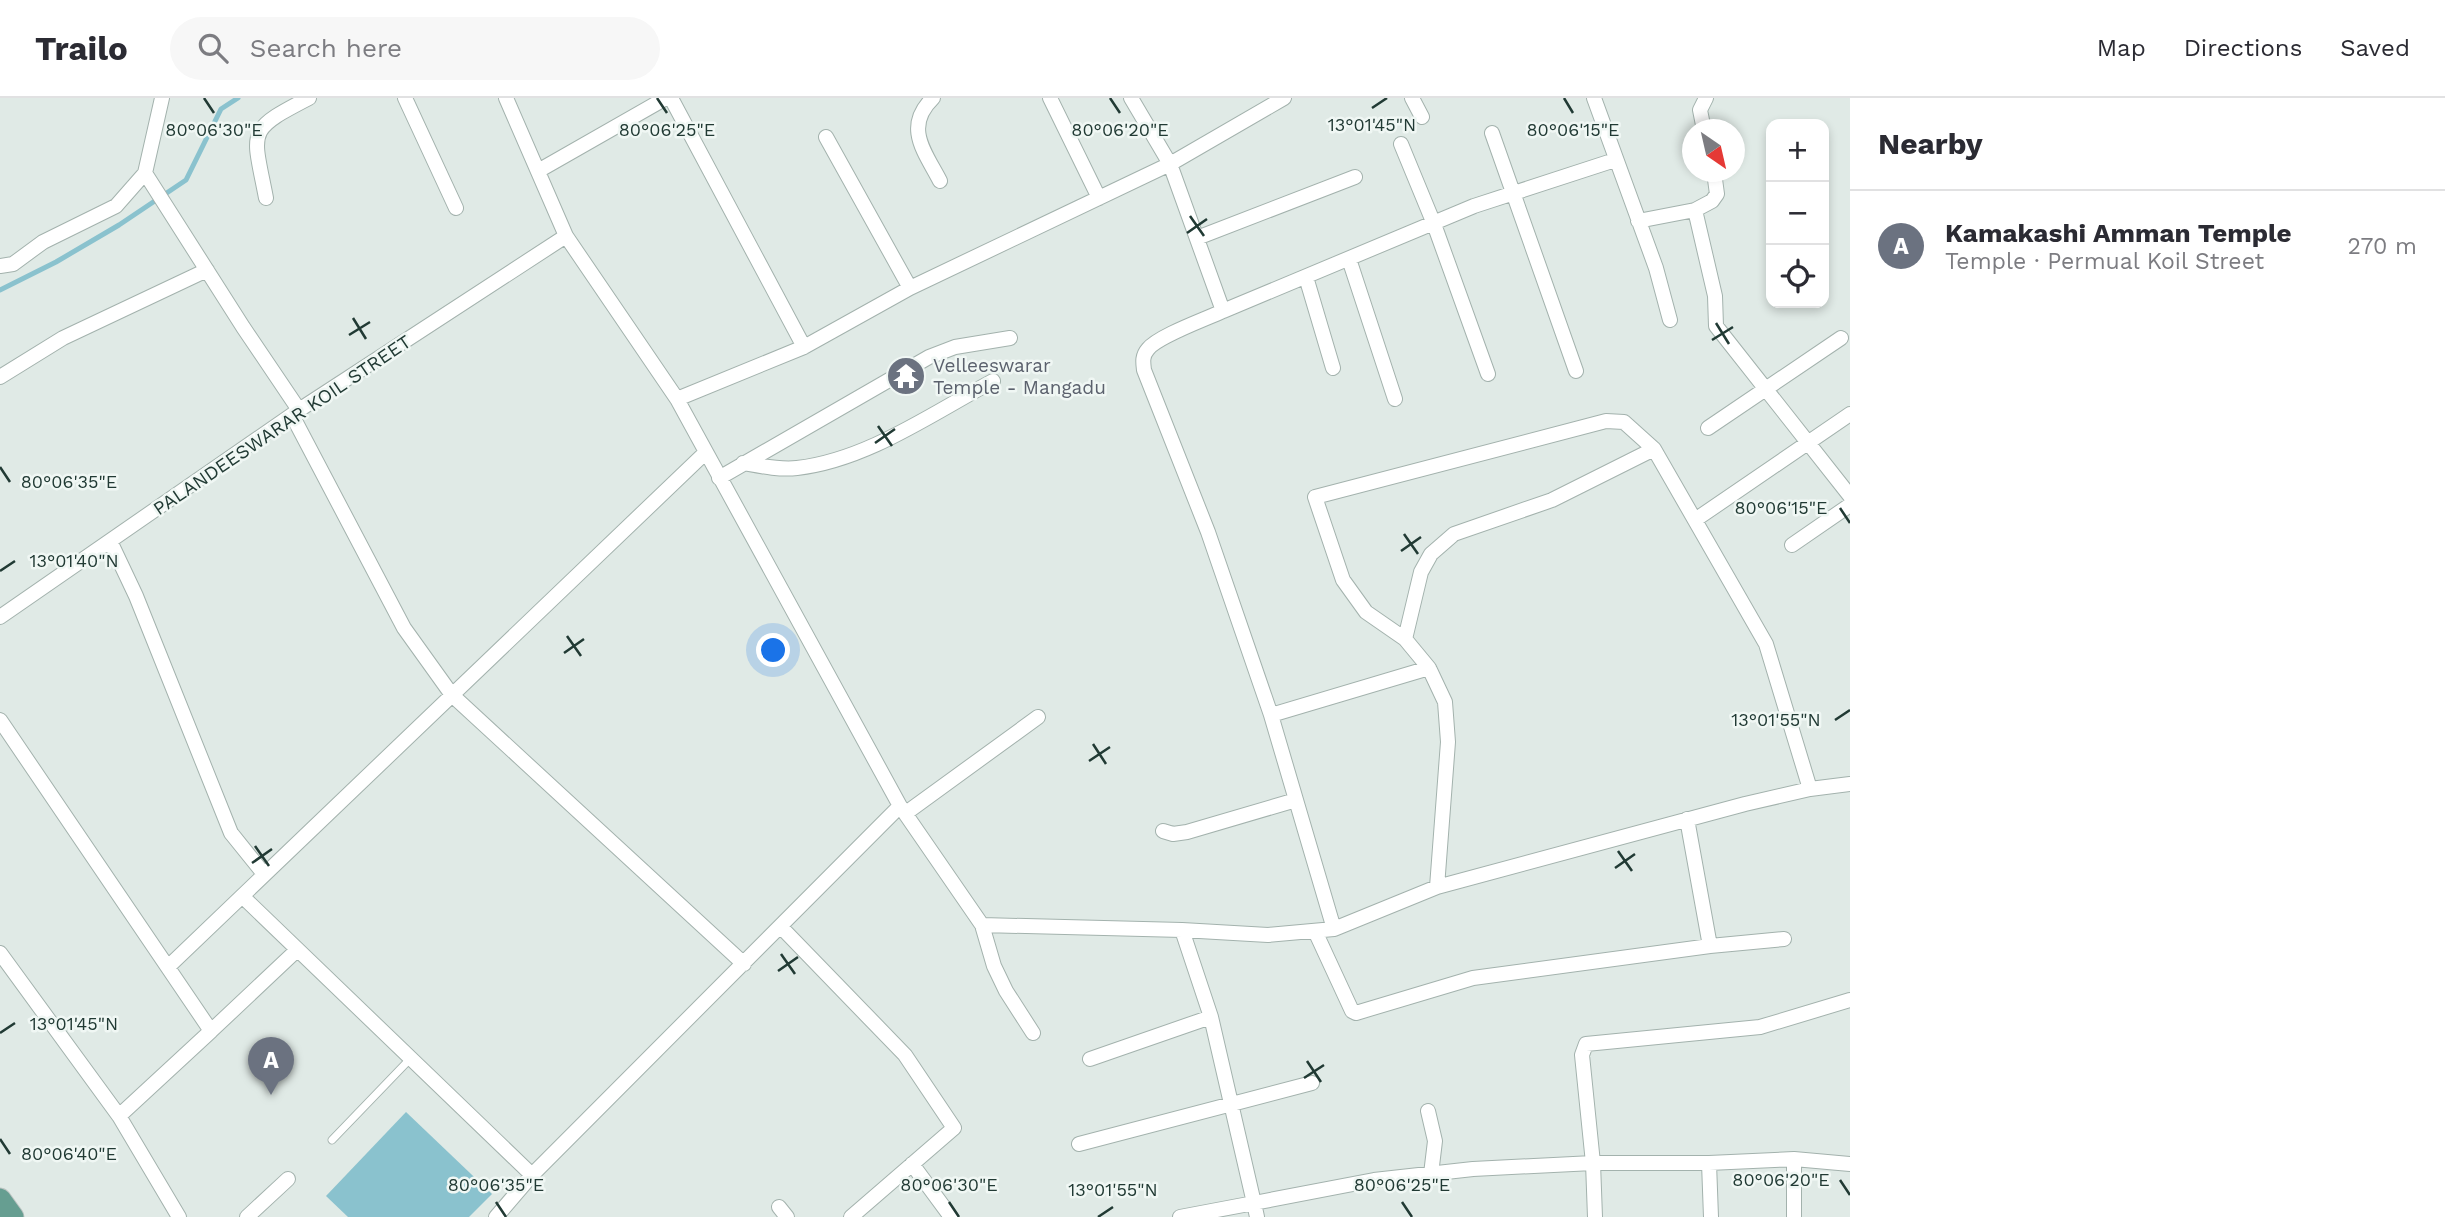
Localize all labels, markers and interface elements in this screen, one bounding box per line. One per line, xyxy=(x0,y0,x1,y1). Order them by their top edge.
search box xyxy=(170,17,660,80)
text: Trailo xyxy=(35,29,128,68)
icon: search xyxy=(194,29,232,67)
text: Search here xyxy=(250,33,402,63)
text: Map xyxy=(2097,34,2146,62)
text: Directions xyxy=(2184,34,2302,62)
text: Saved xyxy=(2340,34,2410,62)
text: 13°01'45"N xyxy=(1328,114,1416,135)
text: 80°06'30"E xyxy=(165,119,263,140)
text: 80°06'25"E xyxy=(619,119,715,140)
text: 80°06'20"E xyxy=(1071,119,1169,140)
text: 80°06'15"E xyxy=(1526,119,1620,140)
north arrow xyxy=(1682,119,1745,182)
map controls xyxy=(1766,119,1829,308)
button: + xyxy=(1766,119,1829,182)
text: Nearby xyxy=(1878,126,1983,161)
button: − xyxy=(1766,182,1829,245)
text: Kamakashi Amman Temple xyxy=(1945,218,2292,248)
text: A xyxy=(1893,233,1909,260)
text: 270 m xyxy=(2348,233,2417,260)
button: locate xyxy=(1766,245,1829,308)
text: Temple · Permual Koil Street xyxy=(1945,248,2264,275)
street label: PALANDEESWARAR KOIL STREET xyxy=(149,330,415,520)
place label: Velleeswarar Temple - Mangadu xyxy=(933,354,1106,399)
temple icon: Velleeswarar Temple - Mangadu xyxy=(885,355,927,397)
text: 80°06'35"E xyxy=(21,471,117,492)
text: 80°06'15"E xyxy=(1734,497,1828,518)
text: 13°01'40"N xyxy=(29,550,119,571)
your location xyxy=(756,633,790,667)
text: 13°01'55"N xyxy=(1731,709,1821,730)
text: 13°01'45"N xyxy=(30,1013,118,1034)
pin: A xyxy=(248,1037,294,1095)
text: 80°06'40"E xyxy=(21,1143,117,1164)
text: 80°06'20"E xyxy=(1732,1169,1830,1190)
text: 80°06'35"E xyxy=(448,1174,544,1195)
text: 80°06'30"E xyxy=(900,1174,998,1195)
text: 80°06'25"E xyxy=(1354,1174,1450,1195)
text: 13°01'55"N xyxy=(1068,1179,1158,1200)

